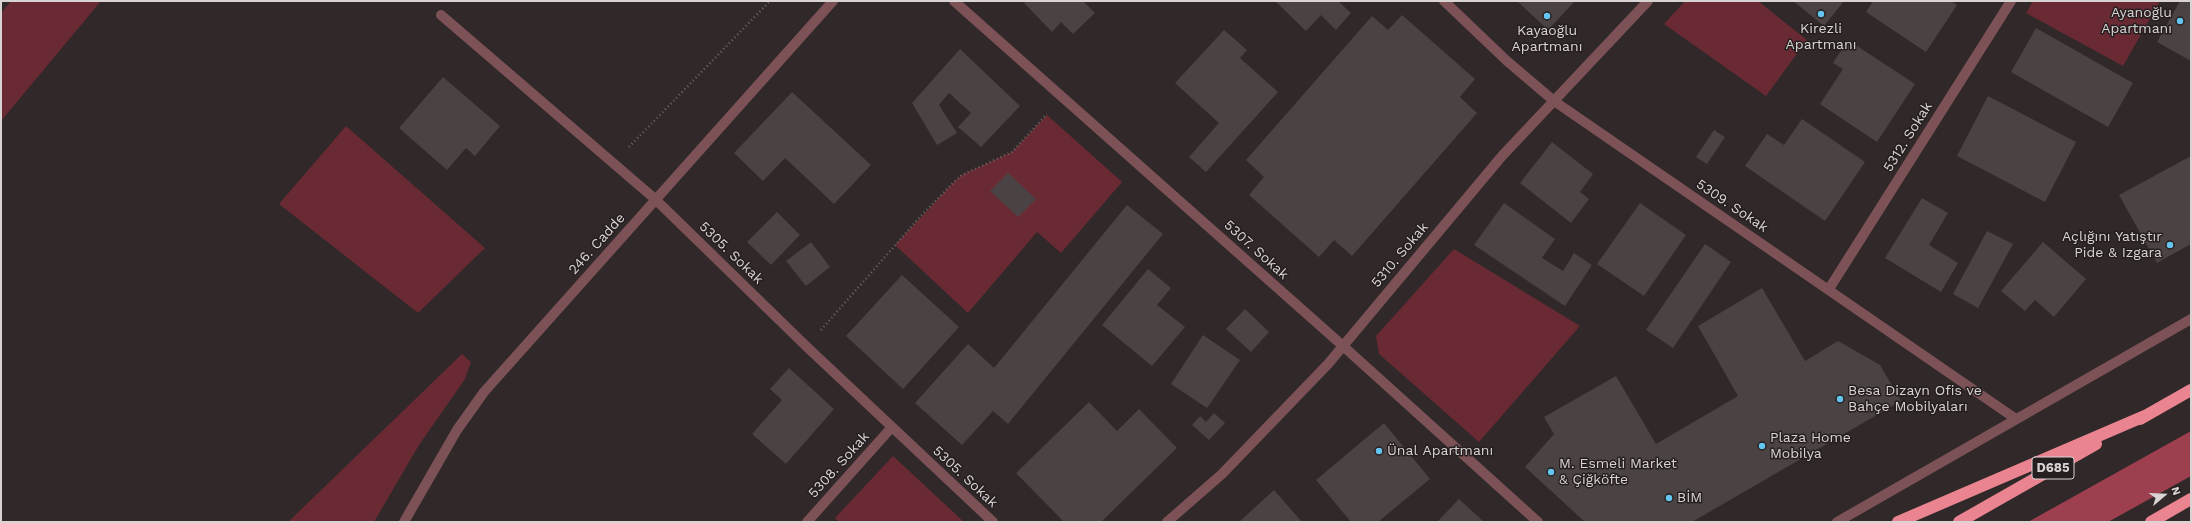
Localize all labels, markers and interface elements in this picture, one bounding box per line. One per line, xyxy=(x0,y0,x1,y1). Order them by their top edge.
place label: Ayanoğlu Apartmanı xyxy=(2101,5,2172,38)
marker: Kirezli Apartmanı xyxy=(1816,9,1826,19)
marker: Kayaoğlu Apartmanı xyxy=(1542,11,1552,21)
marker: Ayanoğlu Apartmanı xyxy=(2175,16,2185,26)
place label: Kirezli Apartmanı xyxy=(1786,21,1856,54)
place label: Kayaoğlu Apartmanı xyxy=(1512,23,1582,56)
street label: 5312. Sokak xyxy=(1880,99,1936,175)
street label: 5309. Sokak xyxy=(1693,176,1771,236)
street label: 246. Cadde xyxy=(565,210,629,278)
street label: 5307. Sokak xyxy=(1220,217,1292,283)
street label: 5305. Sokak xyxy=(695,218,767,288)
street label: 5310. Sokak xyxy=(1368,219,1432,291)
place label: Açlığını Yatıştır Pide & Izgara xyxy=(2062,229,2162,262)
marker: Açlığını Yatıştır Pide & Izgara xyxy=(2165,240,2175,250)
place label: Besa Dizayn Ofis ve Bahçe Mobilyaları xyxy=(1848,383,1982,416)
marker: Besa Dizayn Ofis ve Bahçe Mobilyaları xyxy=(1835,394,1845,404)
street label: 5308. Sokak xyxy=(805,428,873,502)
place label: Plaza Home Mobilya xyxy=(1770,430,1851,462)
marker: Plaza Home Mobilya xyxy=(1757,441,1767,451)
street label: 5305. Sokak xyxy=(929,443,1001,511)
place label: Ünal Apartmanı xyxy=(1387,443,1493,459)
marker: Ünal Apartmanı xyxy=(1374,446,1384,456)
place label: M. Esmeli Market & Çiğköfte xyxy=(1559,456,1677,488)
road number: D685 xyxy=(2032,457,2074,479)
marker: M. Esmeli Market & Çiğköfte xyxy=(1546,467,1556,477)
north arrow xyxy=(2144,475,2184,515)
text: N xyxy=(2168,485,2183,497)
place label: BİM xyxy=(1677,490,1702,506)
marker: BİM xyxy=(1664,493,1674,503)

